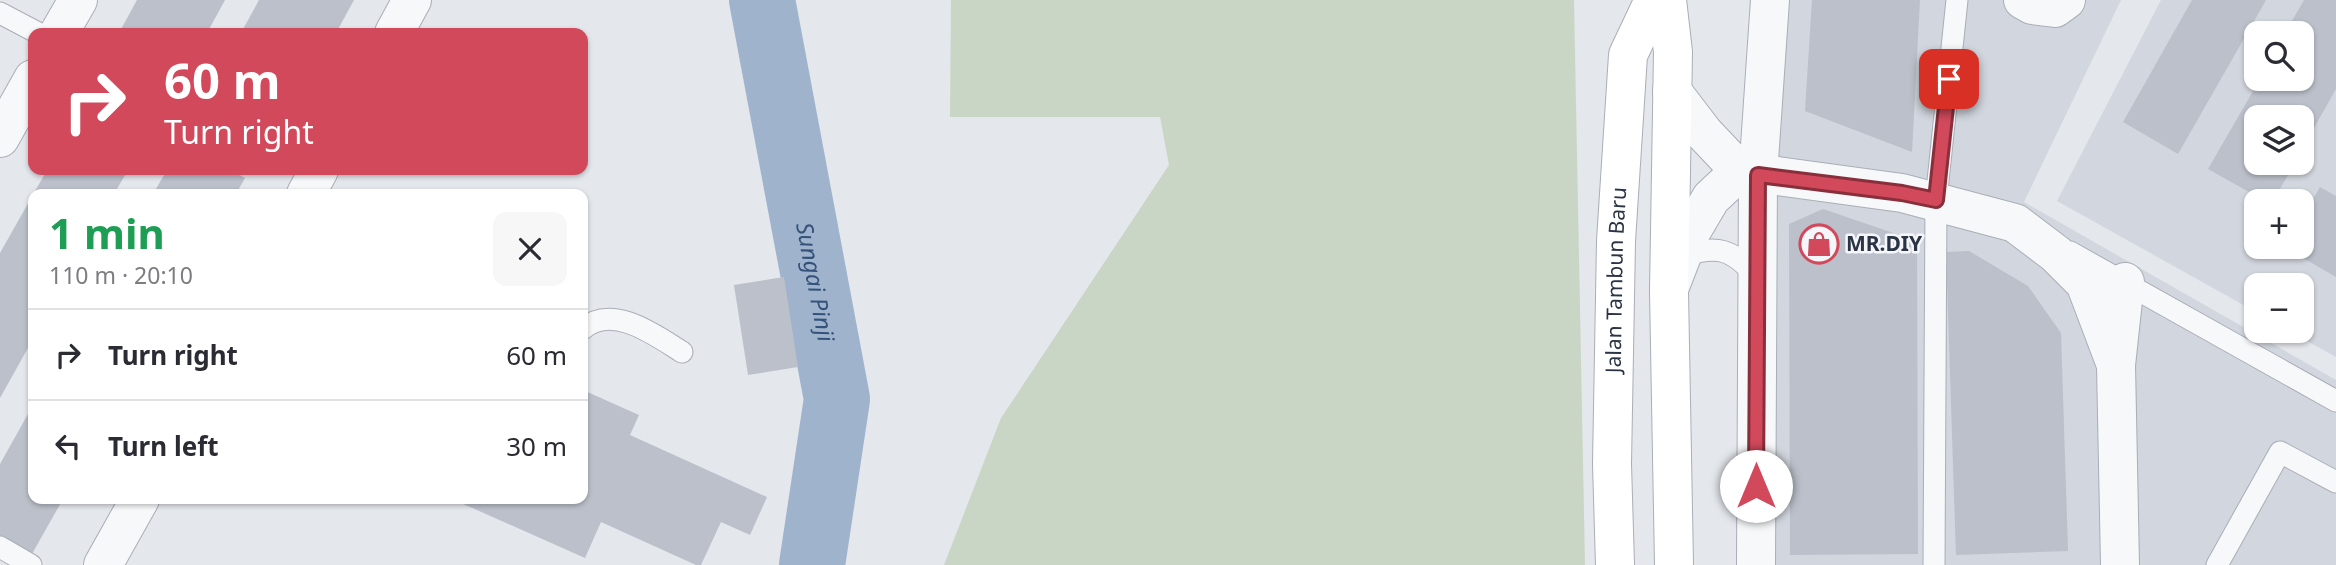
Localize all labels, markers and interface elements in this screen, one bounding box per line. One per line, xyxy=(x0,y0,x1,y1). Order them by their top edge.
map controls xyxy=(2244,21,2314,343)
button: search xyxy=(2244,21,2314,91)
text: 60 m xyxy=(164,47,281,113)
pin xyxy=(1919,49,1979,109)
icon: right xyxy=(49,56,140,147)
icon: arrive xyxy=(1930,60,1968,98)
button: layers xyxy=(2244,105,2314,175)
text: Turn right xyxy=(164,110,314,153)
street label: Jalan Tambun Baru xyxy=(1599,186,1632,375)
button: + xyxy=(2244,189,2314,259)
text: 1 min xyxy=(49,204,165,261)
button: close xyxy=(493,212,567,286)
water label: Sungai Pinji xyxy=(789,220,843,345)
shop icon: MR.DIY xyxy=(1798,223,1840,265)
place label: MR.DIY xyxy=(1846,229,1923,257)
text: 110 m · 20:10 xyxy=(49,259,193,291)
button: − xyxy=(2244,273,2314,343)
icon: right xyxy=(49,336,87,374)
text: Turn right xyxy=(108,337,238,373)
text: 60 m xyxy=(506,337,567,373)
icon: left xyxy=(49,427,87,465)
text: Turn left xyxy=(108,428,219,464)
text: 30 m xyxy=(506,428,567,464)
position arrow xyxy=(1719,449,1793,523)

